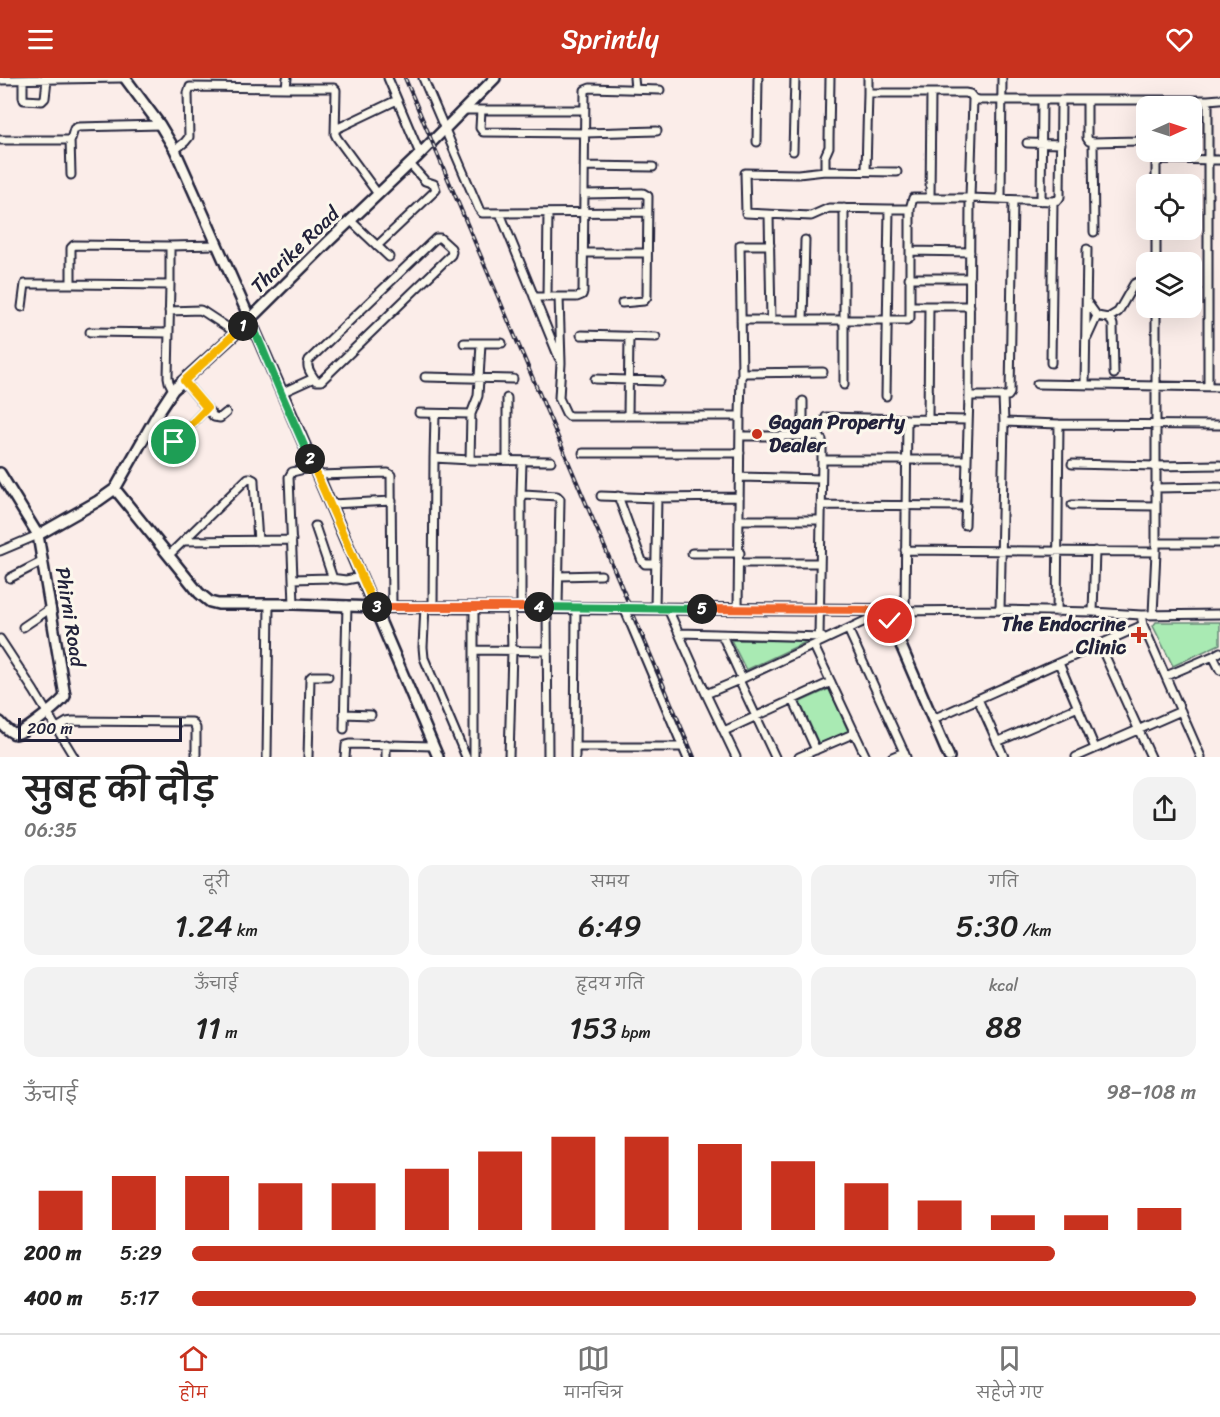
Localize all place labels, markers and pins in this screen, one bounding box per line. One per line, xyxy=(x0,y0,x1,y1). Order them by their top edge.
pin: 1 xyxy=(228,311,258,341)
place label: Gagan Property Dealer xyxy=(768,405,906,463)
pin xyxy=(148,416,199,467)
marker: Gagan Property Dealer xyxy=(750,427,764,441)
pin: 2 xyxy=(295,444,325,474)
pin: 3 xyxy=(362,592,392,622)
pin: 4 xyxy=(524,592,554,622)
pin: 5 xyxy=(687,594,717,624)
pin xyxy=(864,595,915,646)
place label: The Endocrine Clinic xyxy=(1002,607,1127,665)
marker: The Endocrine Clinic xyxy=(1130,626,1148,644)

